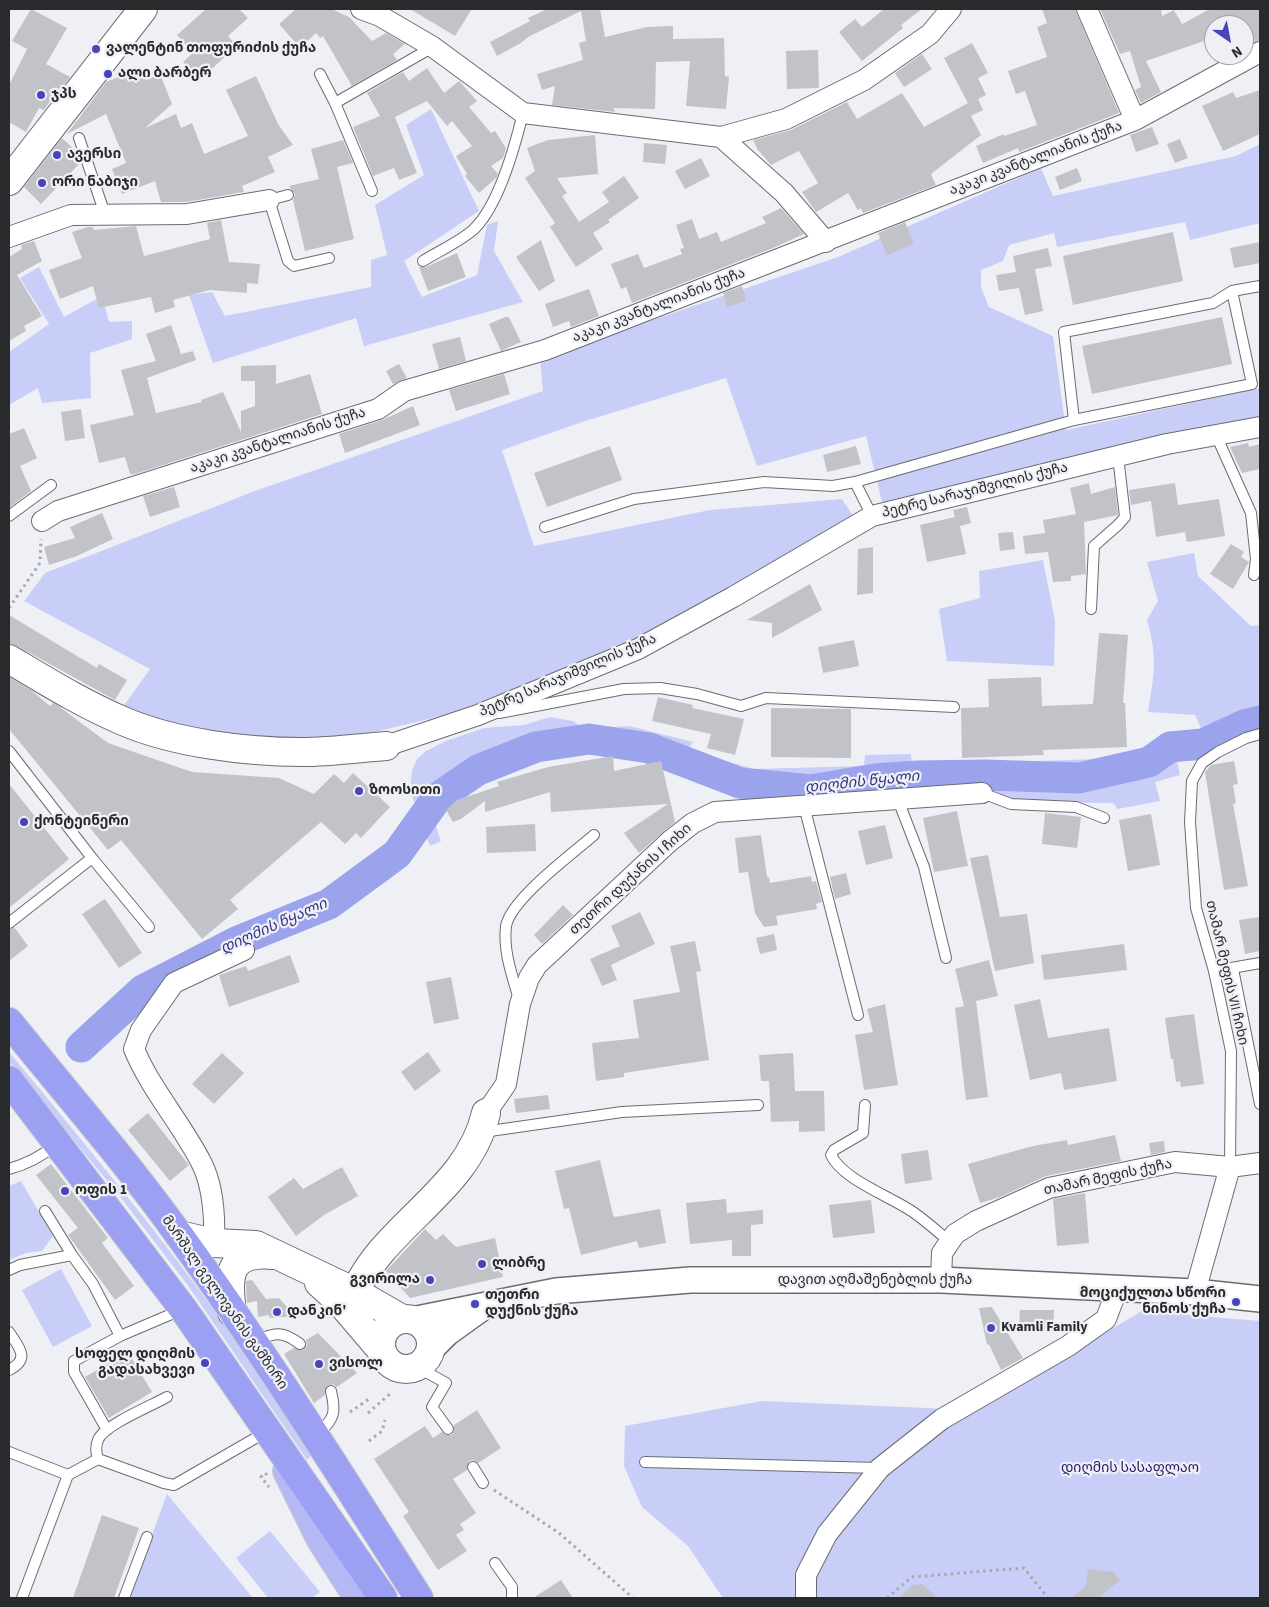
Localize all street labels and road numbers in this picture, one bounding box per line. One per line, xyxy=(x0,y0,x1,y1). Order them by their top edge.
street label: აკაკი კვანტალიანის ქუჩა xyxy=(947,118,1125,200)
street label: აკაკი კვანტალიანის ქუჩა xyxy=(570,265,748,347)
street label: აკაკი კვანტალიანის ქუჩა xyxy=(188,405,368,477)
street label: პეტრე სარაჯიშვილის ქუჩა xyxy=(880,460,1070,522)
street label: პეტრე სარაჯიშვილის ქუჩა xyxy=(477,631,659,721)
street label: თეთრი დუქანის I ჩიხი xyxy=(566,821,696,939)
street label: თამარ მეფის VII ჩიხი xyxy=(1201,899,1251,1047)
street label: თამარ მეფის ქუჩა xyxy=(1042,1156,1174,1200)
street label: მარშალ გელოვანის გამზირი xyxy=(157,1213,291,1393)
street label: დავით აღმაშენებლის ქუჩა xyxy=(778,1273,972,1289)

